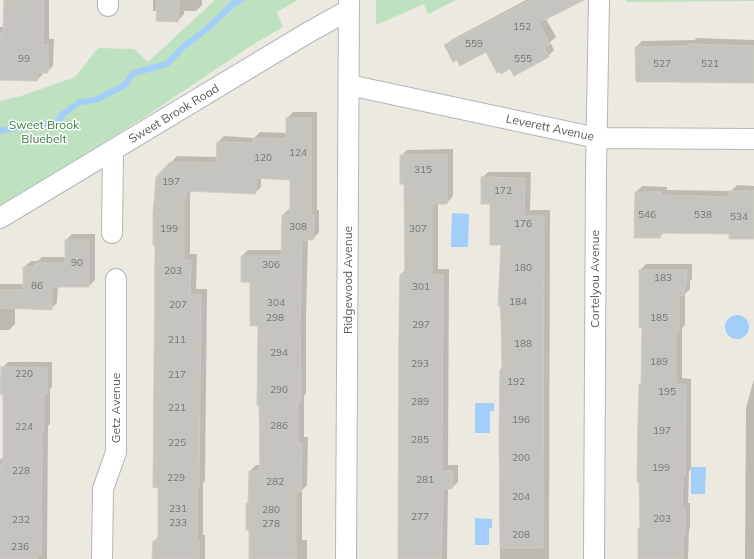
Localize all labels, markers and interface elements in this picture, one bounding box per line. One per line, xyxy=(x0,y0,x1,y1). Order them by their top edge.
house number: 152 xyxy=(513,21,531,33)
house number: 559 xyxy=(465,38,483,50)
house number: 99 xyxy=(18,53,30,65)
house number: 555 xyxy=(514,53,532,65)
house number: 527 xyxy=(653,58,671,70)
house number: 521 xyxy=(701,58,719,70)
street label: Sweet Brook Road xyxy=(126,81,222,147)
street label: Leverett Avenue xyxy=(505,112,595,144)
park label: Sweet Brook Bluebelt xyxy=(9,118,79,146)
house number: 124 xyxy=(289,147,307,159)
house number: 120 xyxy=(254,152,272,164)
house number: 315 xyxy=(414,164,432,176)
house number: 197 xyxy=(162,176,180,188)
house number: 172 xyxy=(494,185,512,197)
house number: 546 xyxy=(638,209,656,221)
house number: 538 xyxy=(694,209,712,221)
house number: 534 xyxy=(730,211,748,223)
house number: 176 xyxy=(514,218,532,230)
house number: 308 xyxy=(289,221,307,233)
house number: 199 xyxy=(160,223,178,235)
house number: 307 xyxy=(409,223,427,235)
street label: Ridgewood Avenue xyxy=(341,226,355,334)
street label: Cortelyou Avenue xyxy=(588,230,602,328)
house number: 90 xyxy=(71,257,83,269)
house number: 306 xyxy=(262,259,280,271)
house number: 180 xyxy=(514,262,532,274)
house number: 203 xyxy=(164,265,182,277)
house number: 183 xyxy=(654,272,672,284)
house number: 86 xyxy=(31,280,43,292)
house number: 301 xyxy=(412,281,430,293)
house number: 184 xyxy=(509,296,527,308)
house number: 304 xyxy=(267,297,285,309)
house number: 207 xyxy=(169,299,187,311)
house number: 298 xyxy=(266,312,284,324)
house number: 185 xyxy=(650,312,668,324)
house number: 297 xyxy=(412,319,430,331)
house number: 211 xyxy=(168,334,186,346)
house number: 188 xyxy=(514,338,532,350)
house number: 294 xyxy=(270,347,288,359)
house number: 189 xyxy=(650,356,668,368)
house number: 293 xyxy=(411,358,429,370)
house number: 220 xyxy=(15,368,33,380)
house number: 217 xyxy=(168,369,186,381)
street label: Getz Avenue xyxy=(109,373,123,443)
house number: 192 xyxy=(507,376,525,388)
house number: 290 xyxy=(270,384,288,396)
house number: 195 xyxy=(658,386,676,398)
house number: 289 xyxy=(411,396,429,408)
house number: 221 xyxy=(168,402,186,414)
house number: 196 xyxy=(512,414,530,426)
house number: 286 xyxy=(270,420,288,432)
house number: 224 xyxy=(15,421,33,433)
house number: 197 xyxy=(653,425,671,437)
house number: 285 xyxy=(411,434,429,446)
house number: 225 xyxy=(168,437,186,449)
house number: 200 xyxy=(512,452,530,464)
house number: 199 xyxy=(652,462,670,474)
house number: 228 xyxy=(12,465,30,477)
house number: 229 xyxy=(167,472,185,484)
house number: 281 xyxy=(416,474,434,486)
house number: 282 xyxy=(266,476,284,488)
house number: 204 xyxy=(512,491,530,503)
house number: 231 xyxy=(169,503,187,515)
house number: 280 xyxy=(262,504,280,516)
house number: 277 xyxy=(411,511,429,523)
house number: 203 xyxy=(653,513,671,525)
house number: 232 xyxy=(12,514,30,526)
house number: 233 xyxy=(169,517,187,529)
house number: 278 xyxy=(262,518,280,530)
house number: 208 xyxy=(512,529,530,541)
house number: 236 xyxy=(11,541,29,553)

